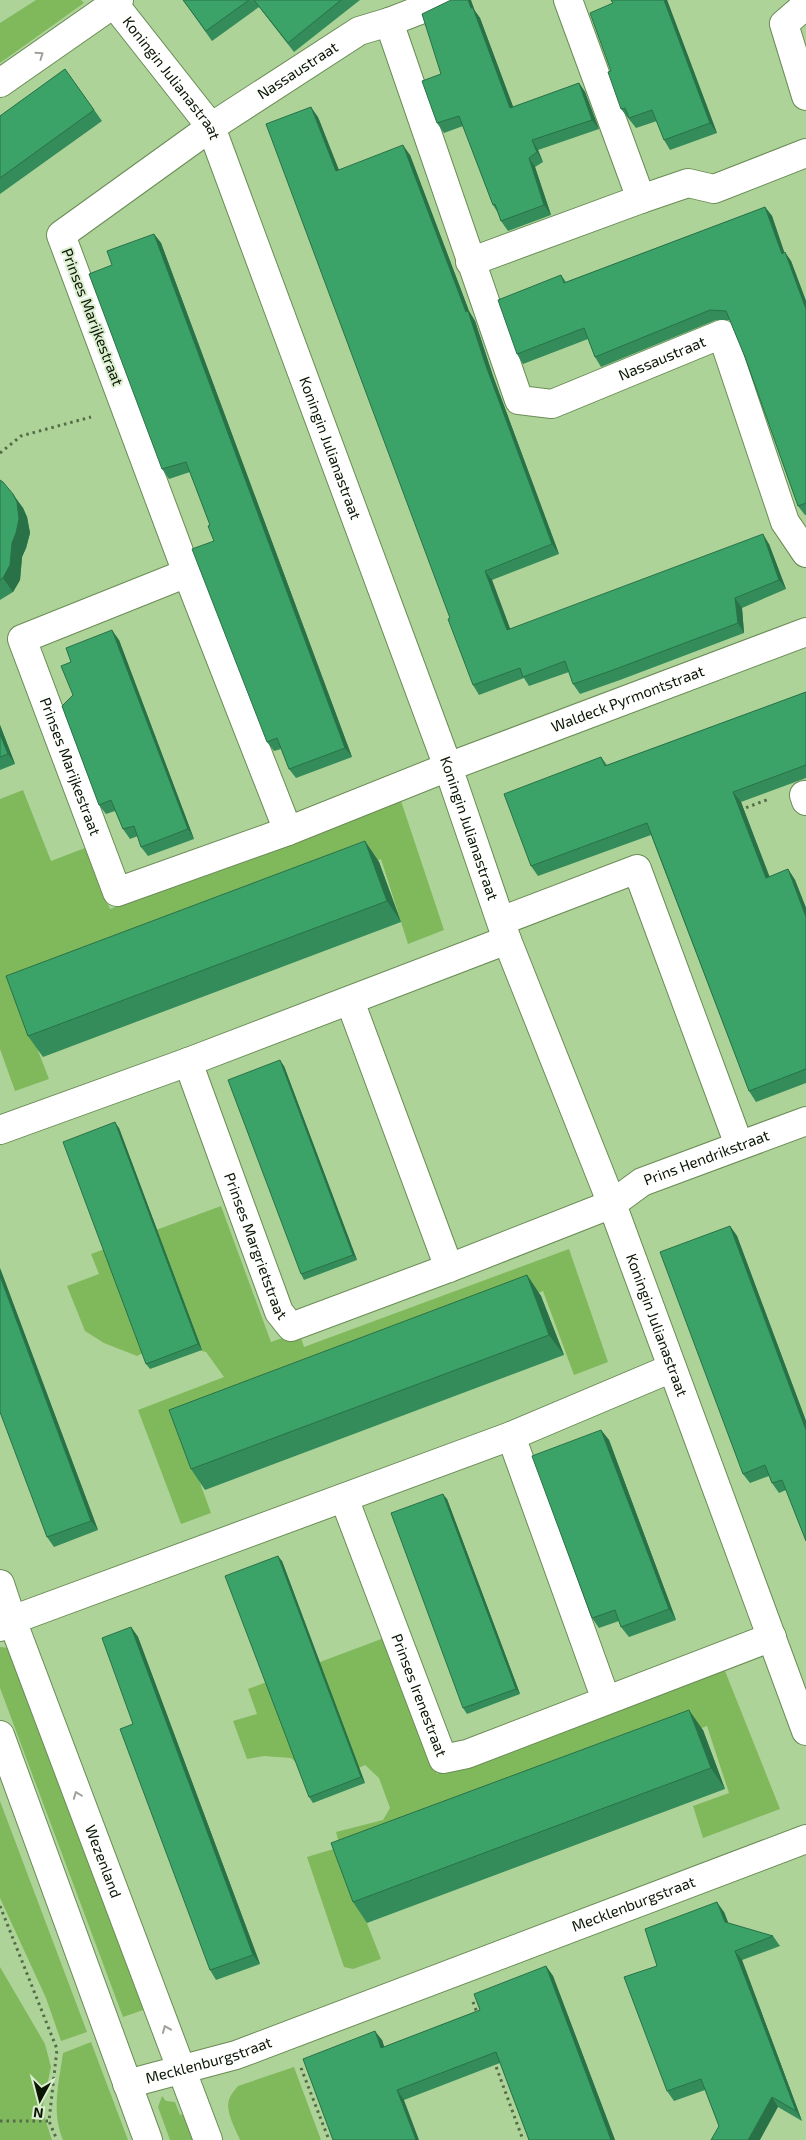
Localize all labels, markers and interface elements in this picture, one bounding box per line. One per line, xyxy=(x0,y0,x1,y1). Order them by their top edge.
street label: Koningin Julianastraat xyxy=(119,12,225,142)
street label: Nassaustraat xyxy=(253,37,341,103)
one-way arrow xyxy=(34,52,44,61)
street label: Prinses Marijkestraat xyxy=(57,245,128,389)
street label: Nassaustraat xyxy=(616,332,708,384)
street label: Koningin Julianastraat xyxy=(296,374,366,522)
street label: Waldeck Pyrmontstraat xyxy=(548,661,707,735)
street label: Prinses Marijkestraat xyxy=(37,695,105,838)
street label: Koningin Julianastraat xyxy=(437,754,503,903)
street label: Prins Hendrikstraat xyxy=(641,1125,772,1189)
street label: Prinses Margrietstraat xyxy=(221,1170,292,1323)
street label: Koningin Julianastraat xyxy=(623,1251,692,1399)
street label: Prinses Irenestraat xyxy=(388,1631,451,1759)
one-way arrow xyxy=(73,1791,84,1800)
street label: Wezenland xyxy=(82,1822,126,1900)
street label: Mecklenburgstraat xyxy=(569,1872,698,1935)
one-way arrow xyxy=(161,2025,172,2034)
street label: Mecklenburgstraat xyxy=(144,2032,274,2087)
north arrow xyxy=(15,2075,65,2125)
text: N xyxy=(32,2104,44,2122)

